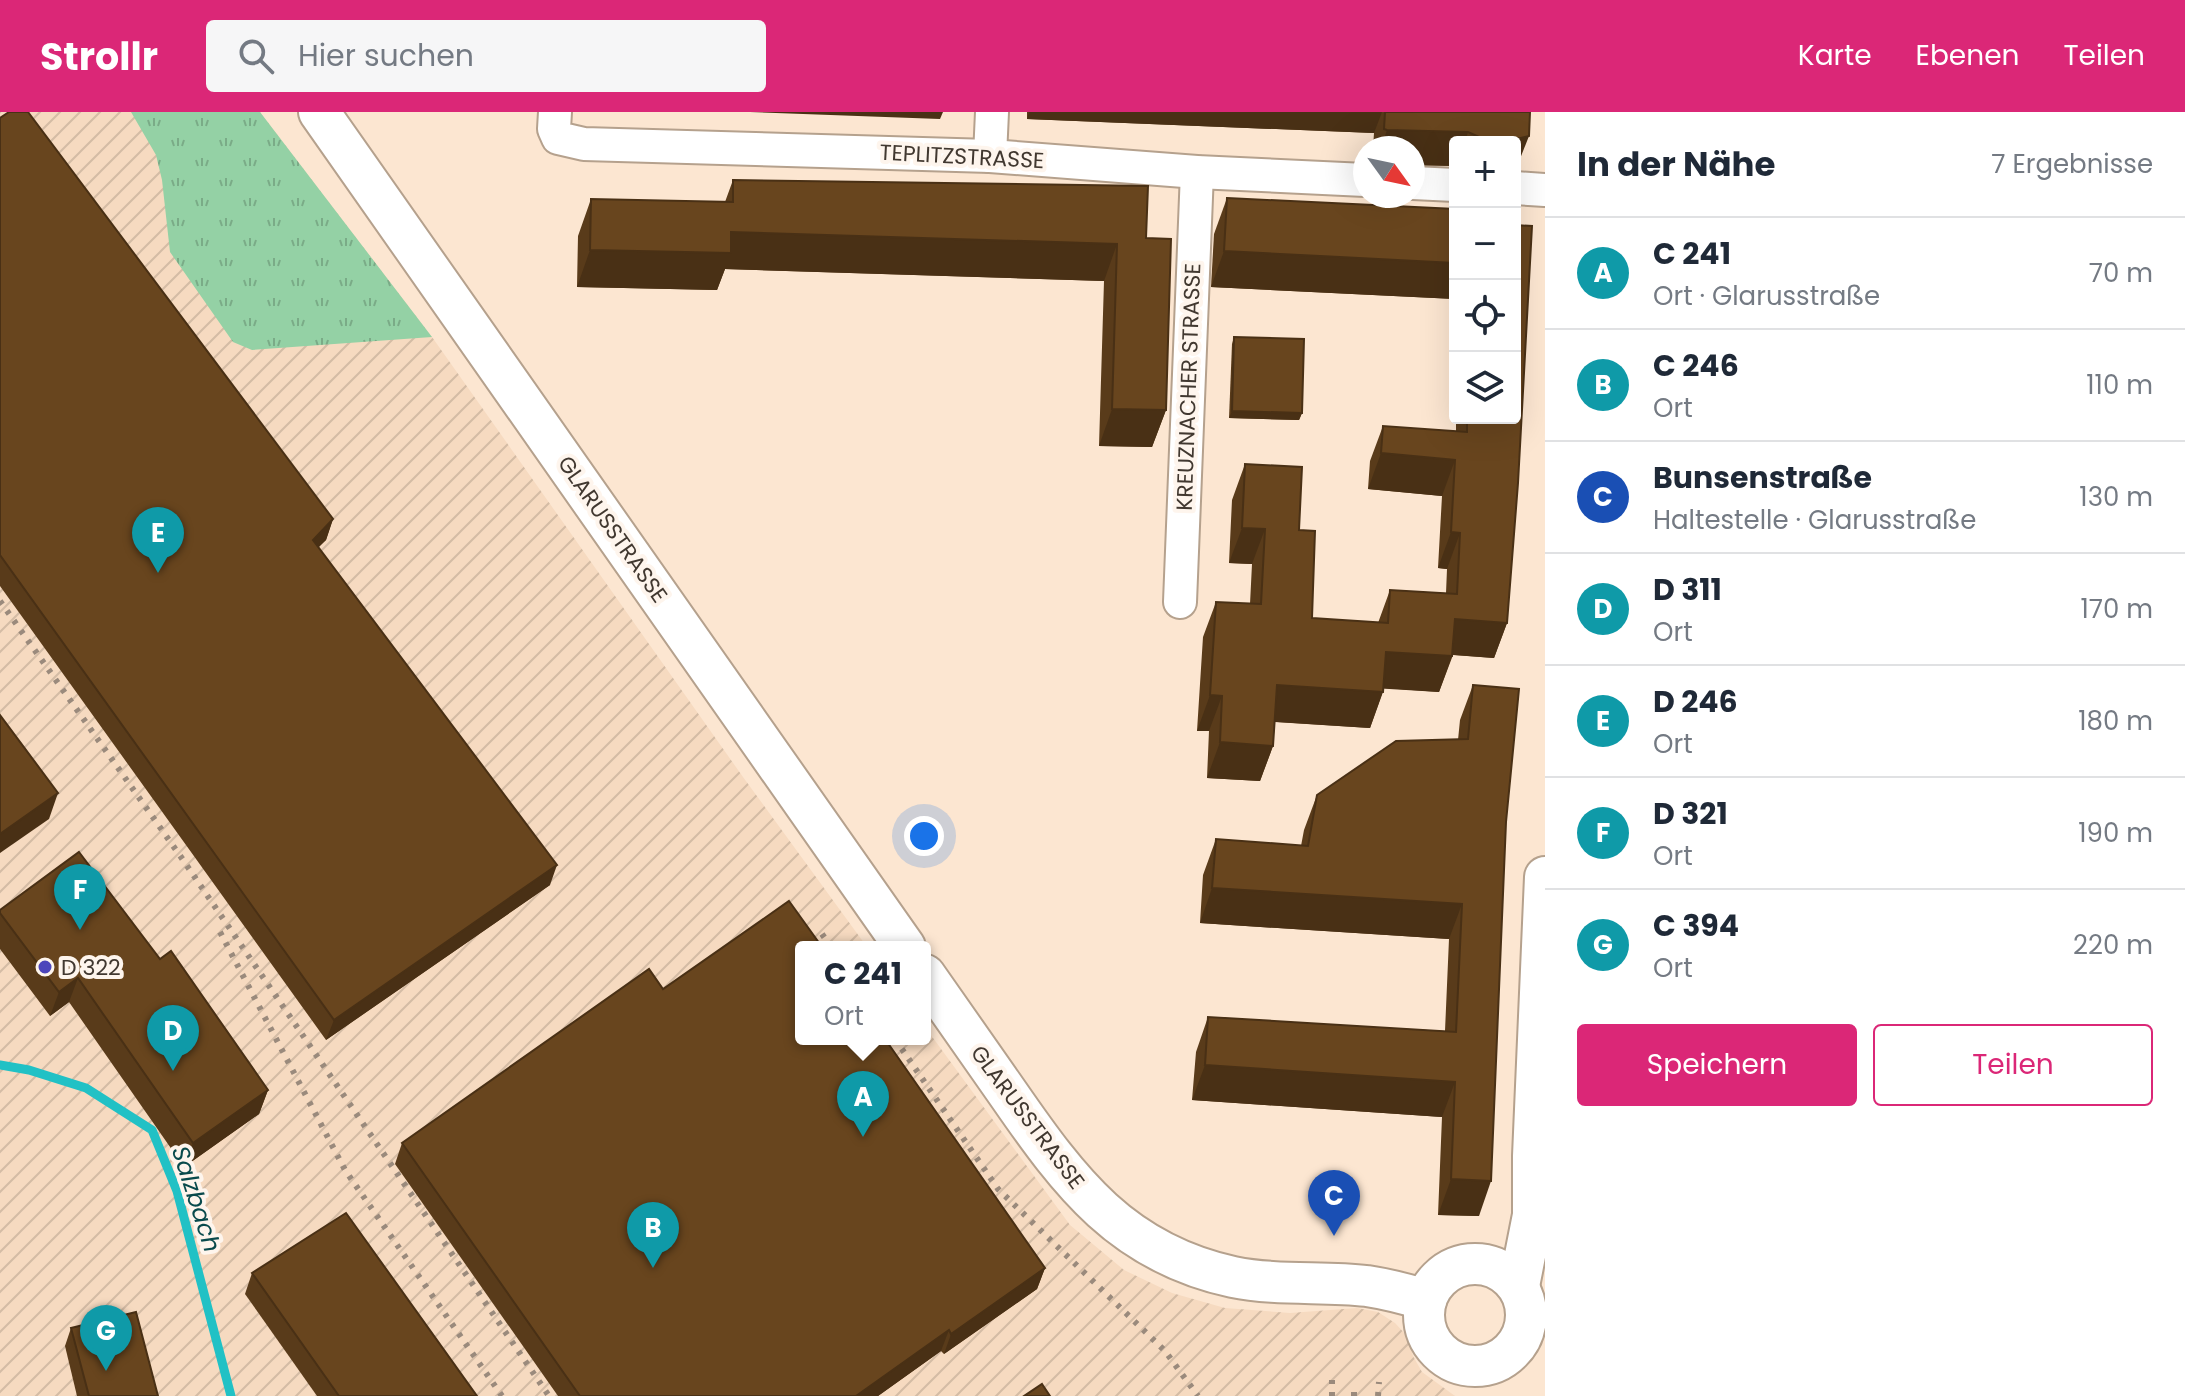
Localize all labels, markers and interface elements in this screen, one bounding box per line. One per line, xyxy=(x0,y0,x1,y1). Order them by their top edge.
search box xyxy=(206,20,766,92)
text: Strollr xyxy=(40,30,158,83)
icon: search xyxy=(234,34,278,78)
text: Hier suchen xyxy=(298,34,474,77)
text: Karte xyxy=(1798,36,1872,75)
text: Ebenen xyxy=(1916,36,2019,75)
text: Teilen xyxy=(2063,36,2145,75)
north arrow xyxy=(1353,136,1425,208)
map controls xyxy=(1449,136,1521,424)
button: + xyxy=(1449,136,1521,208)
street label: TEPLITZSTRASSE xyxy=(879,137,1045,176)
text: In der Nähe xyxy=(1577,140,1775,188)
text: 7 Ergebnisse xyxy=(1991,146,2153,182)
button: − xyxy=(1449,208,1521,280)
text: C 241 xyxy=(1653,232,1731,275)
text: A xyxy=(1593,255,1613,291)
text: 70 m xyxy=(2089,255,2153,291)
street label: KREUZNACHER STRASSE xyxy=(1169,263,1208,511)
text: Ort · Glarusstraße xyxy=(1653,278,1880,314)
button: locate xyxy=(1449,280,1521,352)
text: C 246 xyxy=(1653,344,1739,387)
button: layers xyxy=(1449,352,1521,424)
text: B xyxy=(1594,367,1612,403)
text: 110 m xyxy=(2086,367,2153,403)
text: Ort xyxy=(1653,390,1693,426)
street label: GLARUSSTRASSE xyxy=(550,450,675,609)
text: Bunsenstraße xyxy=(1653,456,1872,499)
text: C xyxy=(1593,479,1613,515)
text: 130 m xyxy=(2079,479,2153,515)
text: Haltestelle · Glarusstraße xyxy=(1653,502,1976,538)
pin: E xyxy=(132,507,184,573)
text: D 311 xyxy=(1653,568,1722,611)
text: D xyxy=(1594,591,1612,627)
text: 170 m xyxy=(2080,591,2153,627)
text: Ort xyxy=(1653,614,1693,650)
text: D 246 xyxy=(1653,680,1738,723)
text: E xyxy=(1596,703,1610,739)
text: 180 m xyxy=(2078,703,2153,739)
text: Ort xyxy=(1653,726,1693,762)
text: D 321 xyxy=(1653,792,1728,835)
text: F xyxy=(1596,815,1610,851)
text: 190 m xyxy=(2078,815,2153,851)
your location xyxy=(904,816,944,856)
text: Ort xyxy=(1653,838,1693,874)
pin: F xyxy=(54,864,106,930)
text: C 394 xyxy=(1653,904,1739,947)
text: G xyxy=(1593,927,1613,963)
text: 220 m xyxy=(2073,927,2153,963)
popup xyxy=(795,941,931,1045)
text: Ort xyxy=(1653,950,1693,986)
place label: D 322 xyxy=(61,952,121,983)
text: C 241 xyxy=(824,952,902,995)
marker: D 322 xyxy=(36,958,54,976)
text: Ort xyxy=(824,998,864,1034)
pin: D xyxy=(147,1005,199,1071)
button: Speichern xyxy=(1577,1024,1857,1106)
button: Teilen xyxy=(1873,1024,2153,1106)
street label: GLARUSSTRASSE xyxy=(963,1039,1092,1196)
pin: A xyxy=(837,1071,889,1137)
water label: Salzbach xyxy=(164,1142,229,1256)
pin: C xyxy=(1308,1170,1360,1236)
pin: B xyxy=(627,1202,679,1268)
pin: G xyxy=(80,1305,132,1371)

